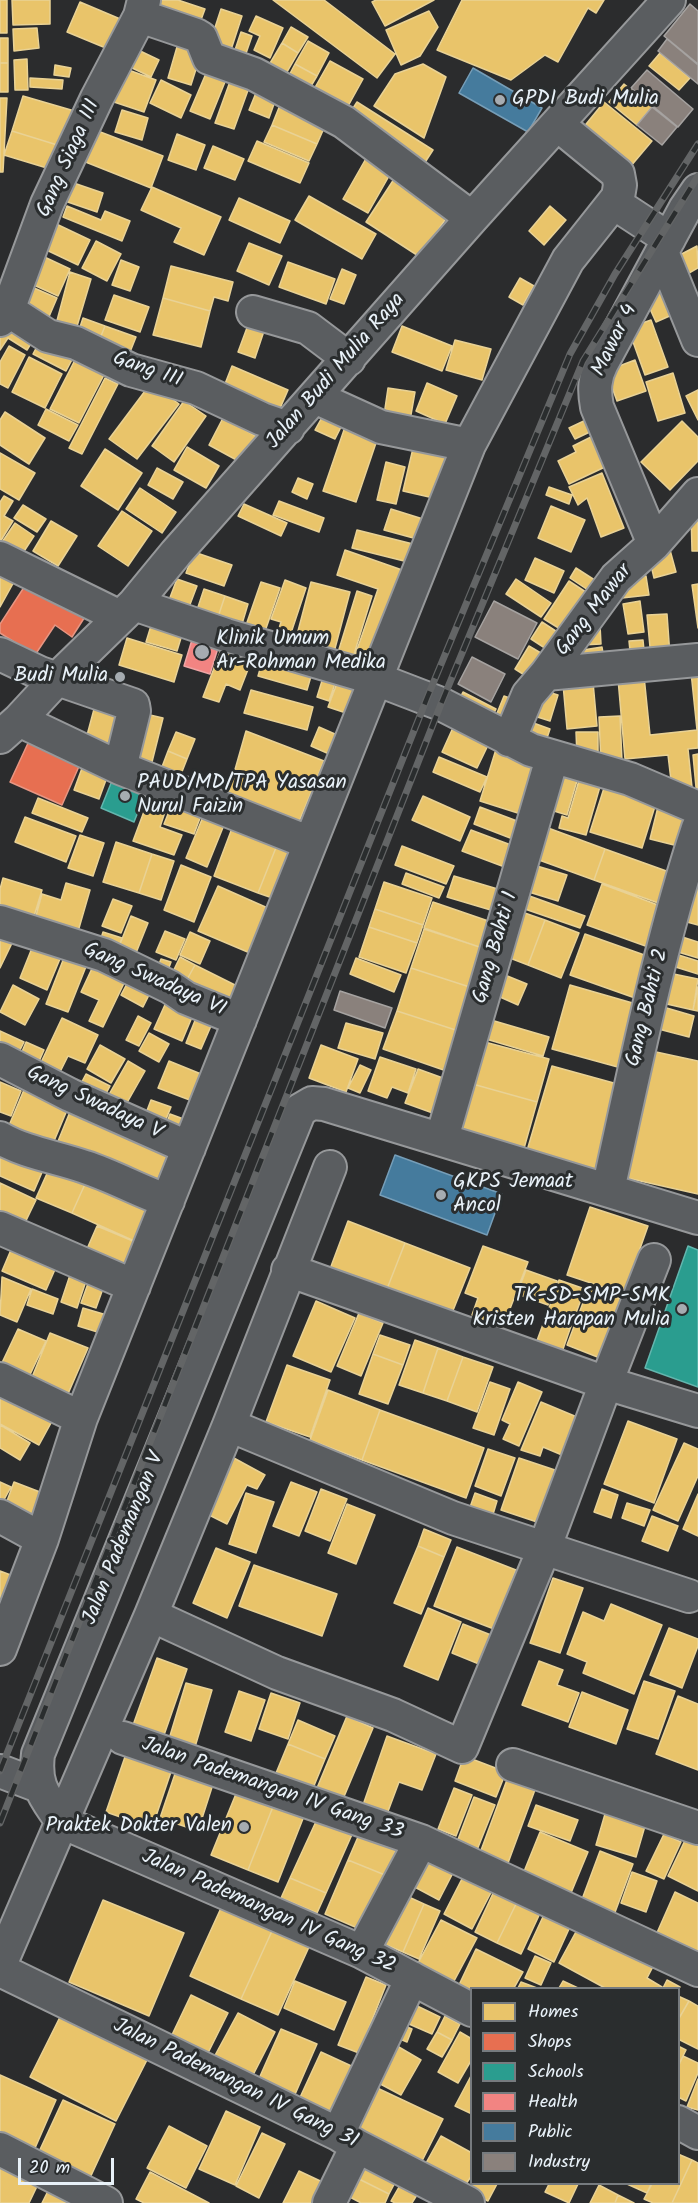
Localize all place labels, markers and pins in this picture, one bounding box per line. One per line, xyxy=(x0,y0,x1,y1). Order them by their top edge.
place label: GPDI Budi Mulia xyxy=(512,87,659,113)
marker: GPDI Budi Mulia xyxy=(493,93,507,107)
place label: Klinik Umum Ar-Rohman Medika xyxy=(216,627,386,677)
marker: Klinik Umum Ar-Rohman Medika xyxy=(193,643,211,661)
place label: Budi Mulia xyxy=(14,664,108,690)
marker: Budi Mulia xyxy=(113,670,127,684)
place label: PAUD/MD/TPA Yasasan Nurul Faizin xyxy=(137,771,347,821)
marker: PAUD/MD/TPA Yasasan Nurul Faizin xyxy=(118,789,132,803)
place label: GKPS Jemaat Ancol xyxy=(453,1170,573,1220)
marker: GKPS Jemaat Ancol xyxy=(434,1188,448,1202)
place label: TK-SD-SMP-SMK Kristen Harapan Mulia xyxy=(473,1284,670,1334)
marker: TK-SD-SMP-SMK Kristen Harapan Mulia xyxy=(675,1302,689,1316)
place label: Praktek Dokter Valen xyxy=(45,1814,232,1840)
marker: Praktek Dokter Valen xyxy=(237,1820,251,1834)

